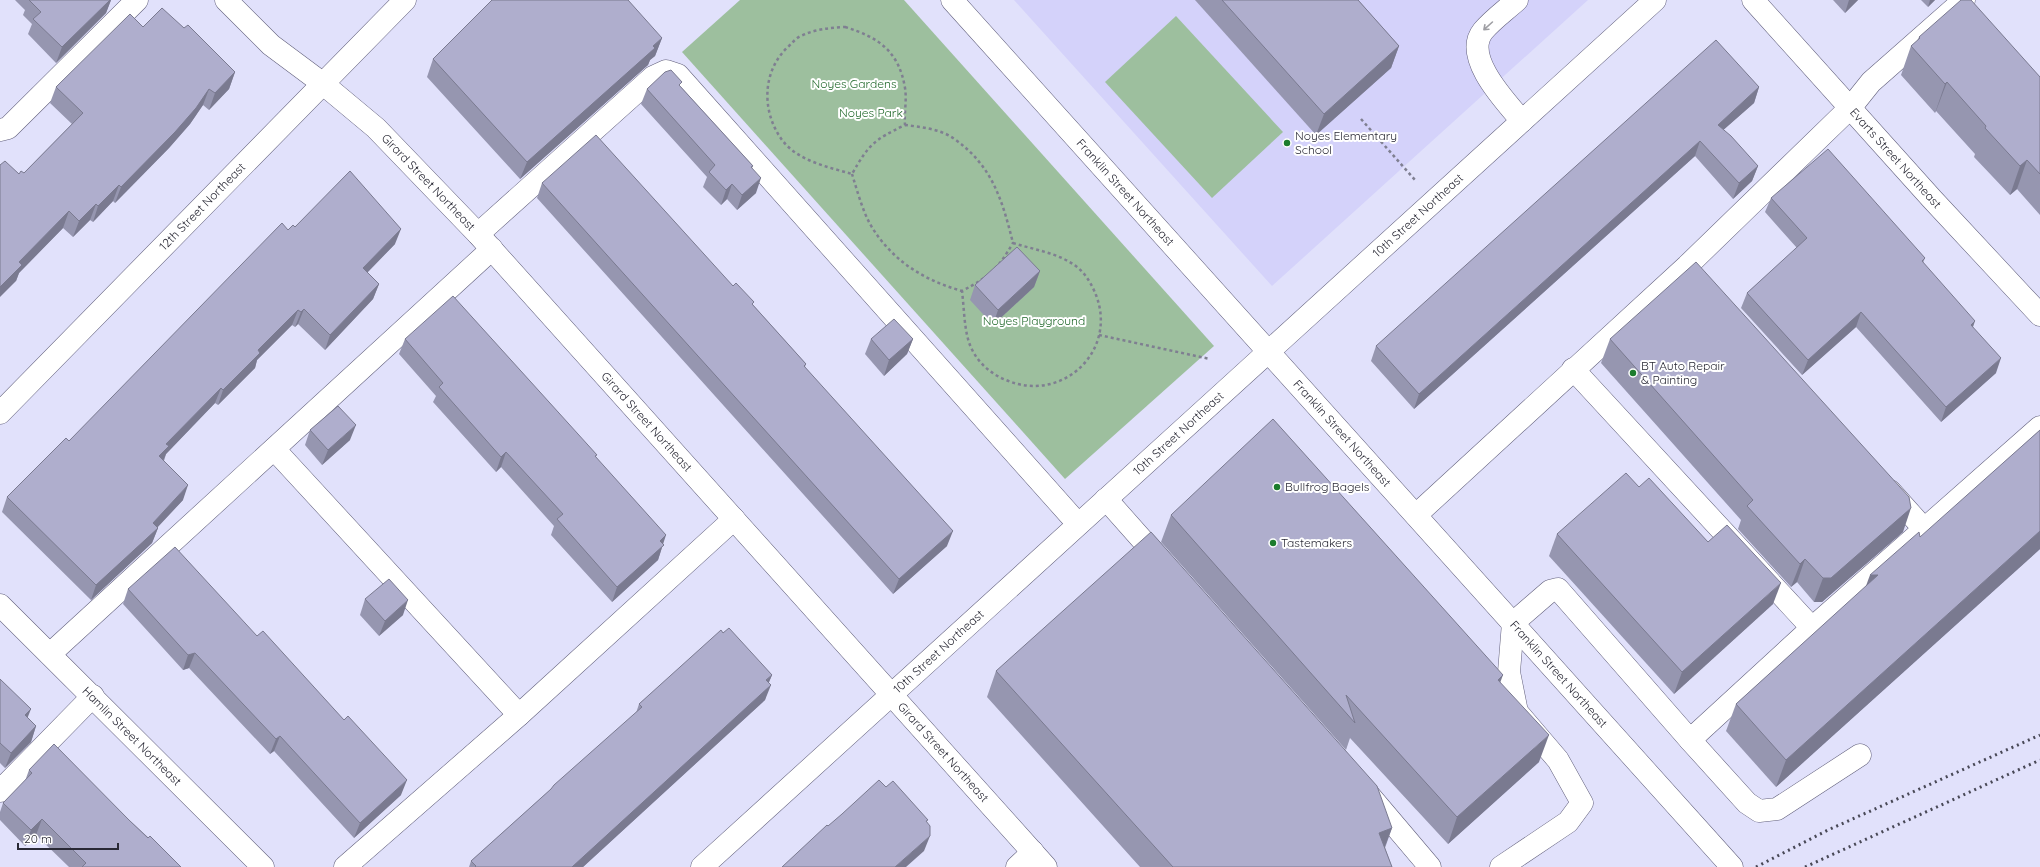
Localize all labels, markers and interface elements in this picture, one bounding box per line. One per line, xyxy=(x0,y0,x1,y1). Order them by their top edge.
one-way arrow xyxy=(1484,21,1494,30)
park label: Noyes Gardens xyxy=(811,76,897,91)
park label: Noyes Park xyxy=(839,105,903,120)
street label: Evarts Street Northeast xyxy=(1847,105,1945,211)
place label: Noyes Elementary School xyxy=(1295,128,1397,157)
street label: Girard Street Northeast xyxy=(379,130,479,234)
street label: Franklin Street Northeast xyxy=(1074,136,1178,249)
marker: Noyes Elementary School xyxy=(1282,138,1292,148)
street label: 12th Street Northeast xyxy=(156,159,248,253)
street label: 10th Street Northeast xyxy=(1369,170,1466,260)
park label: Noyes Playground xyxy=(983,313,1085,328)
place label: BT Auto Repair & Painting xyxy=(1641,358,1725,387)
street label: Girard Street Northeast xyxy=(598,368,696,475)
marker: BT Auto Repair & Painting xyxy=(1628,368,1638,378)
street label: Franklin Street Northeast xyxy=(1290,376,1394,490)
street label: 10th Street Northeast xyxy=(1130,388,1226,478)
place label: Bullfrog Bagels xyxy=(1285,479,1370,494)
marker: Bullfrog Bagels xyxy=(1272,482,1282,492)
place label: Tastemakers xyxy=(1281,535,1353,550)
marker: Tastemakers xyxy=(1268,538,1278,548)
street label: 10th Street Northeast xyxy=(890,606,987,696)
street label: Franklin Street Northeast xyxy=(1507,617,1611,731)
street label: Hamlin Street Northeast xyxy=(79,683,185,788)
street label: Girard Street Northeast xyxy=(895,699,992,805)
scale bar xyxy=(18,825,118,851)
text: 20 m xyxy=(24,831,52,846)

